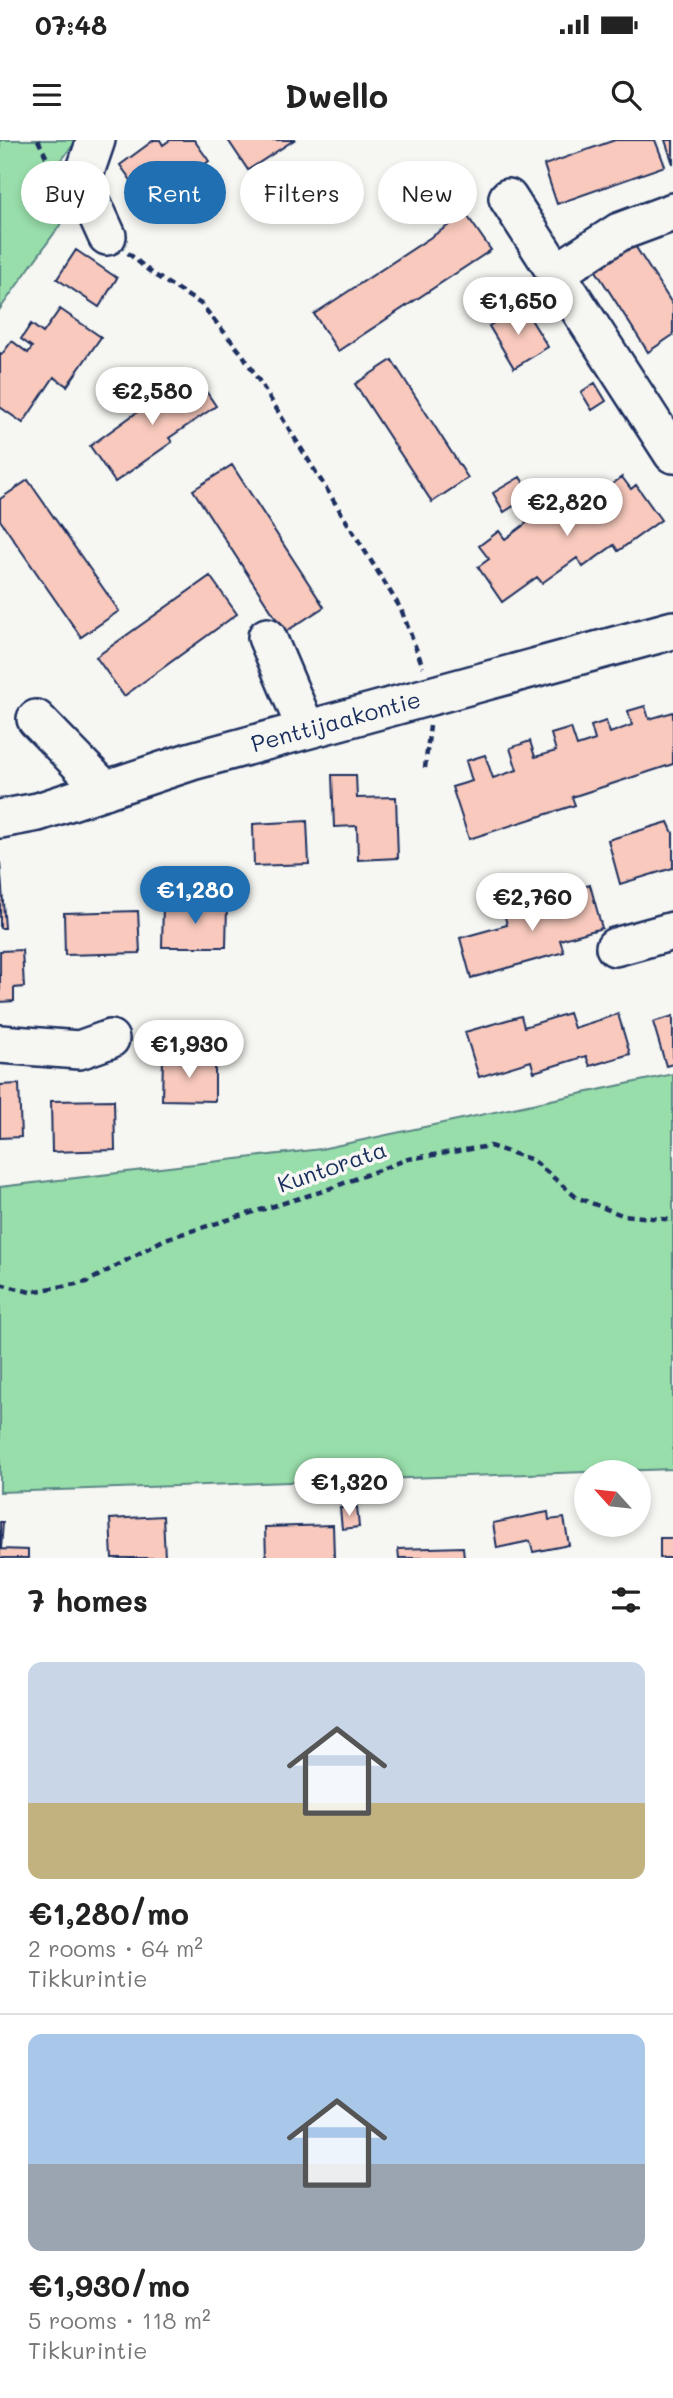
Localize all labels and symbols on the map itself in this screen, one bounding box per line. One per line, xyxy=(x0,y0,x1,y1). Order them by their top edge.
pin: €1,650 xyxy=(461,278,575,337)
pin: €2,580 xyxy=(95,368,209,427)
pin: €2,820 xyxy=(510,478,624,538)
street label: Penttijaakontie xyxy=(247,683,424,758)
pin: €1,280 xyxy=(138,866,252,926)
pin: €2,760 xyxy=(475,874,589,933)
pin: €1,930 xyxy=(132,1020,246,1080)
street label: Kuntorata xyxy=(273,1133,390,1199)
pin: €1,320 xyxy=(292,1458,406,1518)
north arrow xyxy=(574,1460,651,1536)

